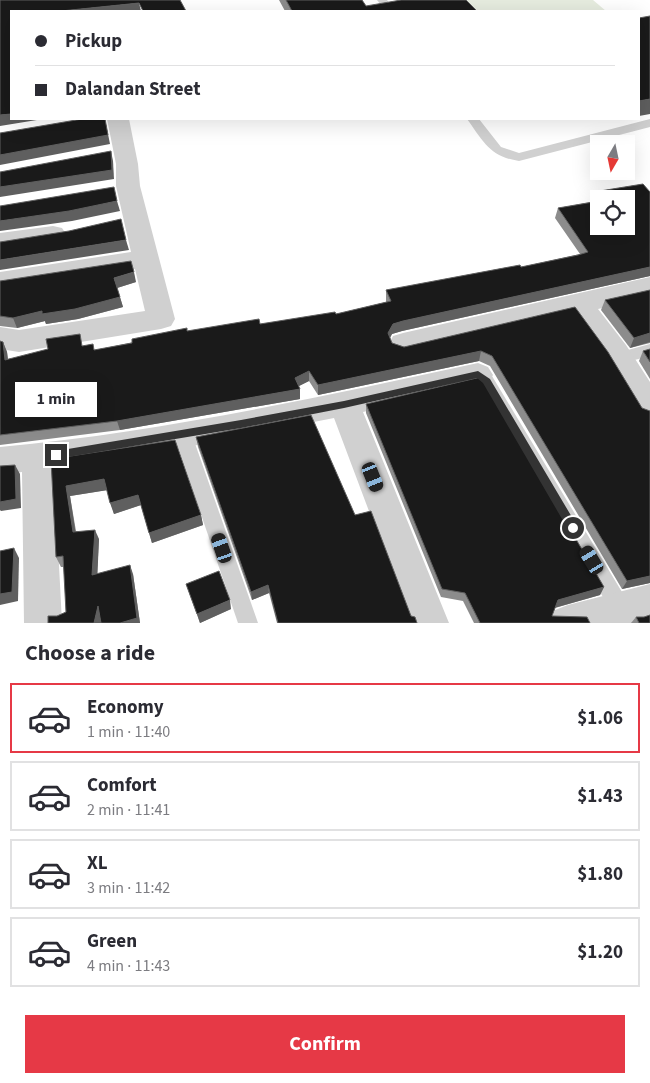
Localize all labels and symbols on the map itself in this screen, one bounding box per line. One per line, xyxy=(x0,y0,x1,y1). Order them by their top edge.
north arrow xyxy=(590,135,635,180)
callout: 1 min xyxy=(15,382,97,418)
route end xyxy=(45,444,67,466)
car xyxy=(360,460,385,494)
route start xyxy=(562,517,584,539)
car xyxy=(210,531,233,565)
car xyxy=(577,543,606,577)

